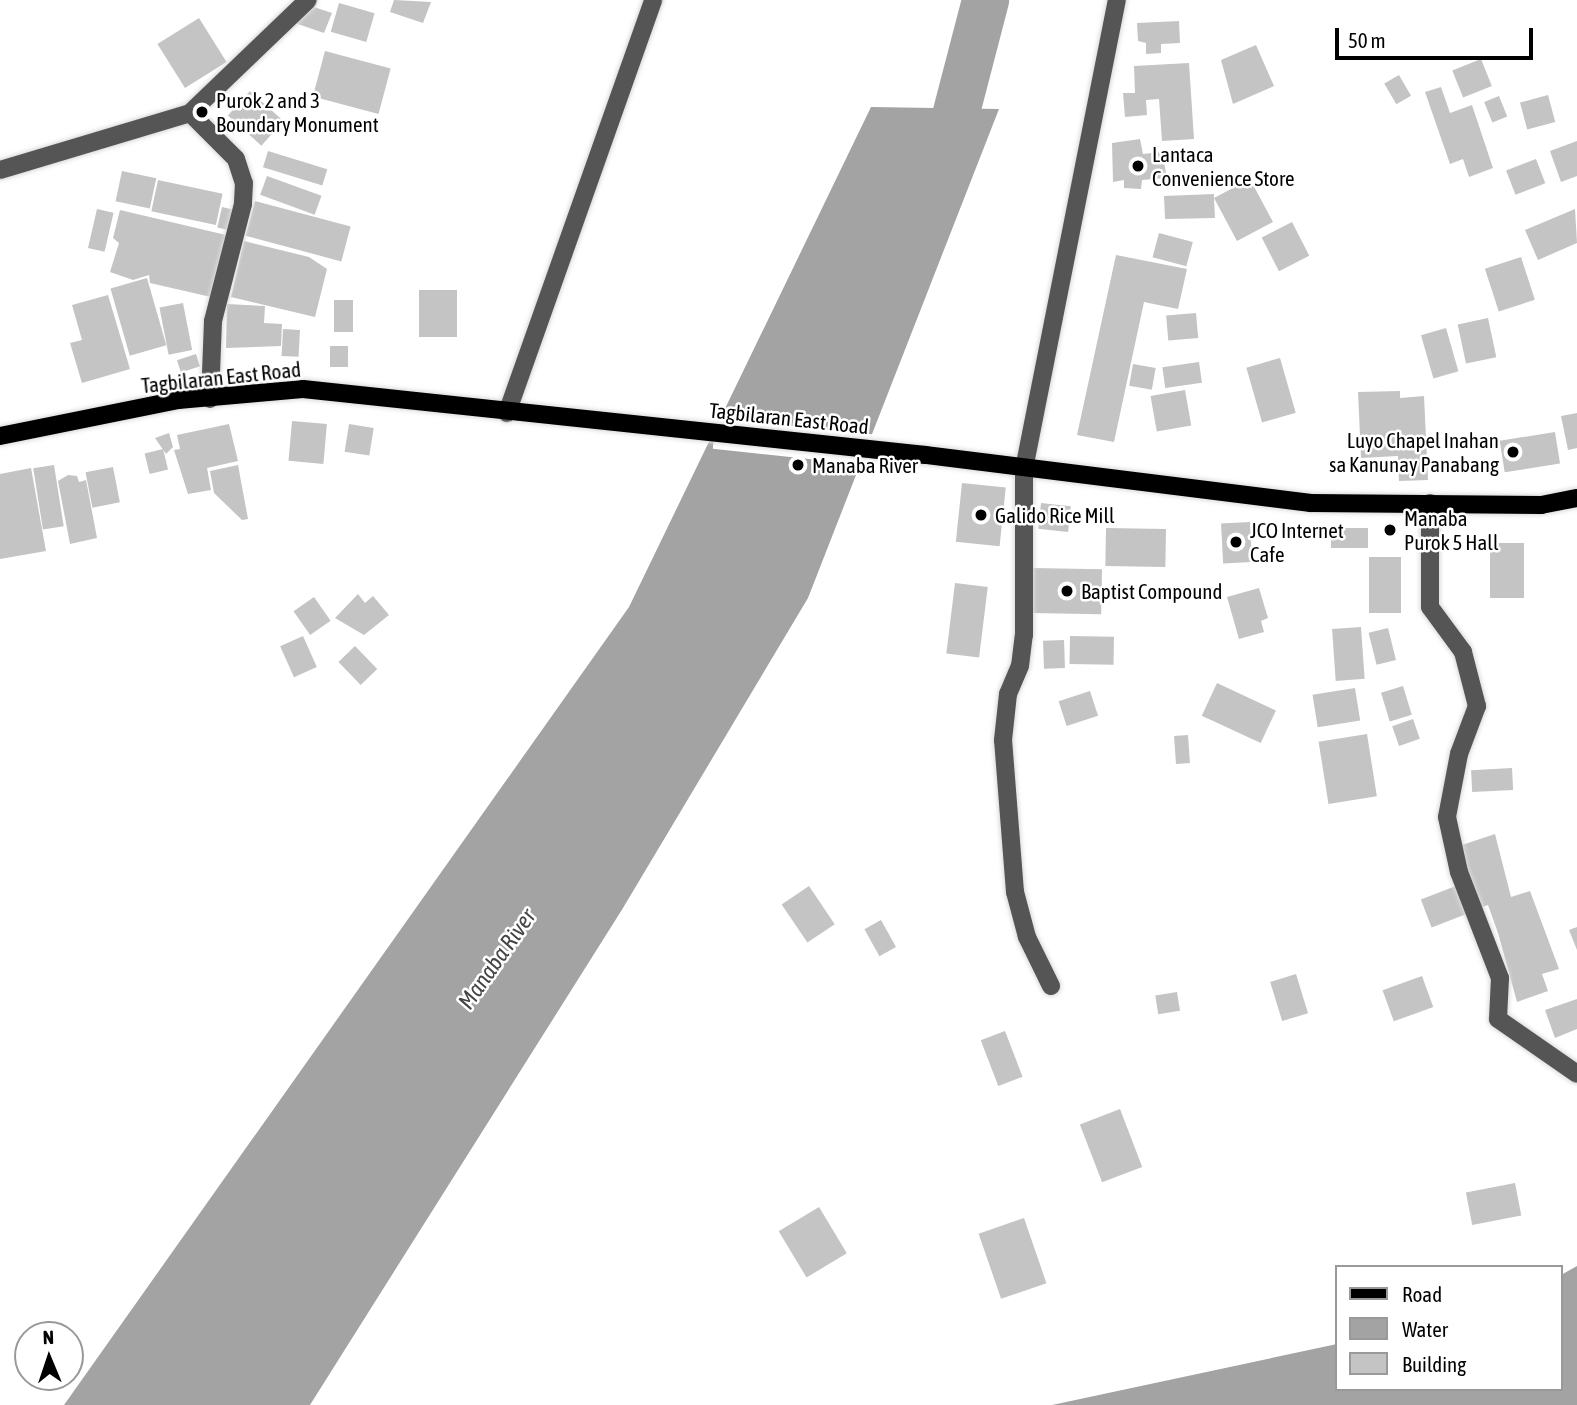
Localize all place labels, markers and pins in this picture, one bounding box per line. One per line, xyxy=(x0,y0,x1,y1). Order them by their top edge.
place label: Purok 2 and 3 Boundary Monument xyxy=(216,87,379,137)
marker: Purok 2 and 3 Boundary Monument xyxy=(194,104,210,120)
place label: Lantaca Convenience Store xyxy=(1152,141,1295,191)
marker: Lantaca Convenience Store xyxy=(1130,158,1146,174)
place label: Luyo Chapel Inahan sa Kanunay Panabang xyxy=(1329,427,1499,477)
marker: Luyo Chapel Inahan sa Kanunay Panabang xyxy=(1505,444,1521,460)
place label: Manaba River xyxy=(812,452,918,478)
marker: Manaba River xyxy=(790,457,806,473)
place label: Galido Rice Mill xyxy=(995,502,1115,528)
place label: Manaba Purok 5 Hall xyxy=(1404,505,1498,555)
marker: Galido Rice Mill xyxy=(973,507,989,523)
place label: JCO Internet Cafe xyxy=(1250,517,1344,567)
marker: Manaba Purok 5 Hall xyxy=(1382,522,1398,538)
marker: JCO Internet Cafe xyxy=(1228,534,1244,550)
place label: Baptist Compound xyxy=(1081,578,1222,604)
marker: Baptist Compound xyxy=(1059,583,1075,599)

